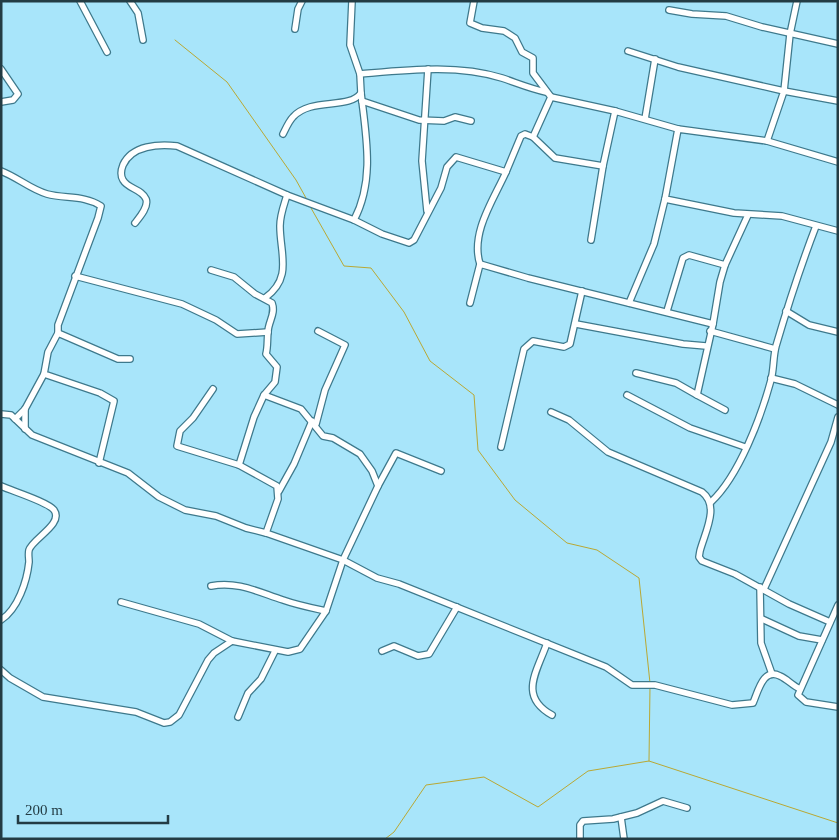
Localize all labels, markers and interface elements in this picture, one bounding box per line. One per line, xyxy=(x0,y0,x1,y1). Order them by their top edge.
scale bar xyxy=(18,792,168,824)
text: 200 m xyxy=(25,802,63,818)

